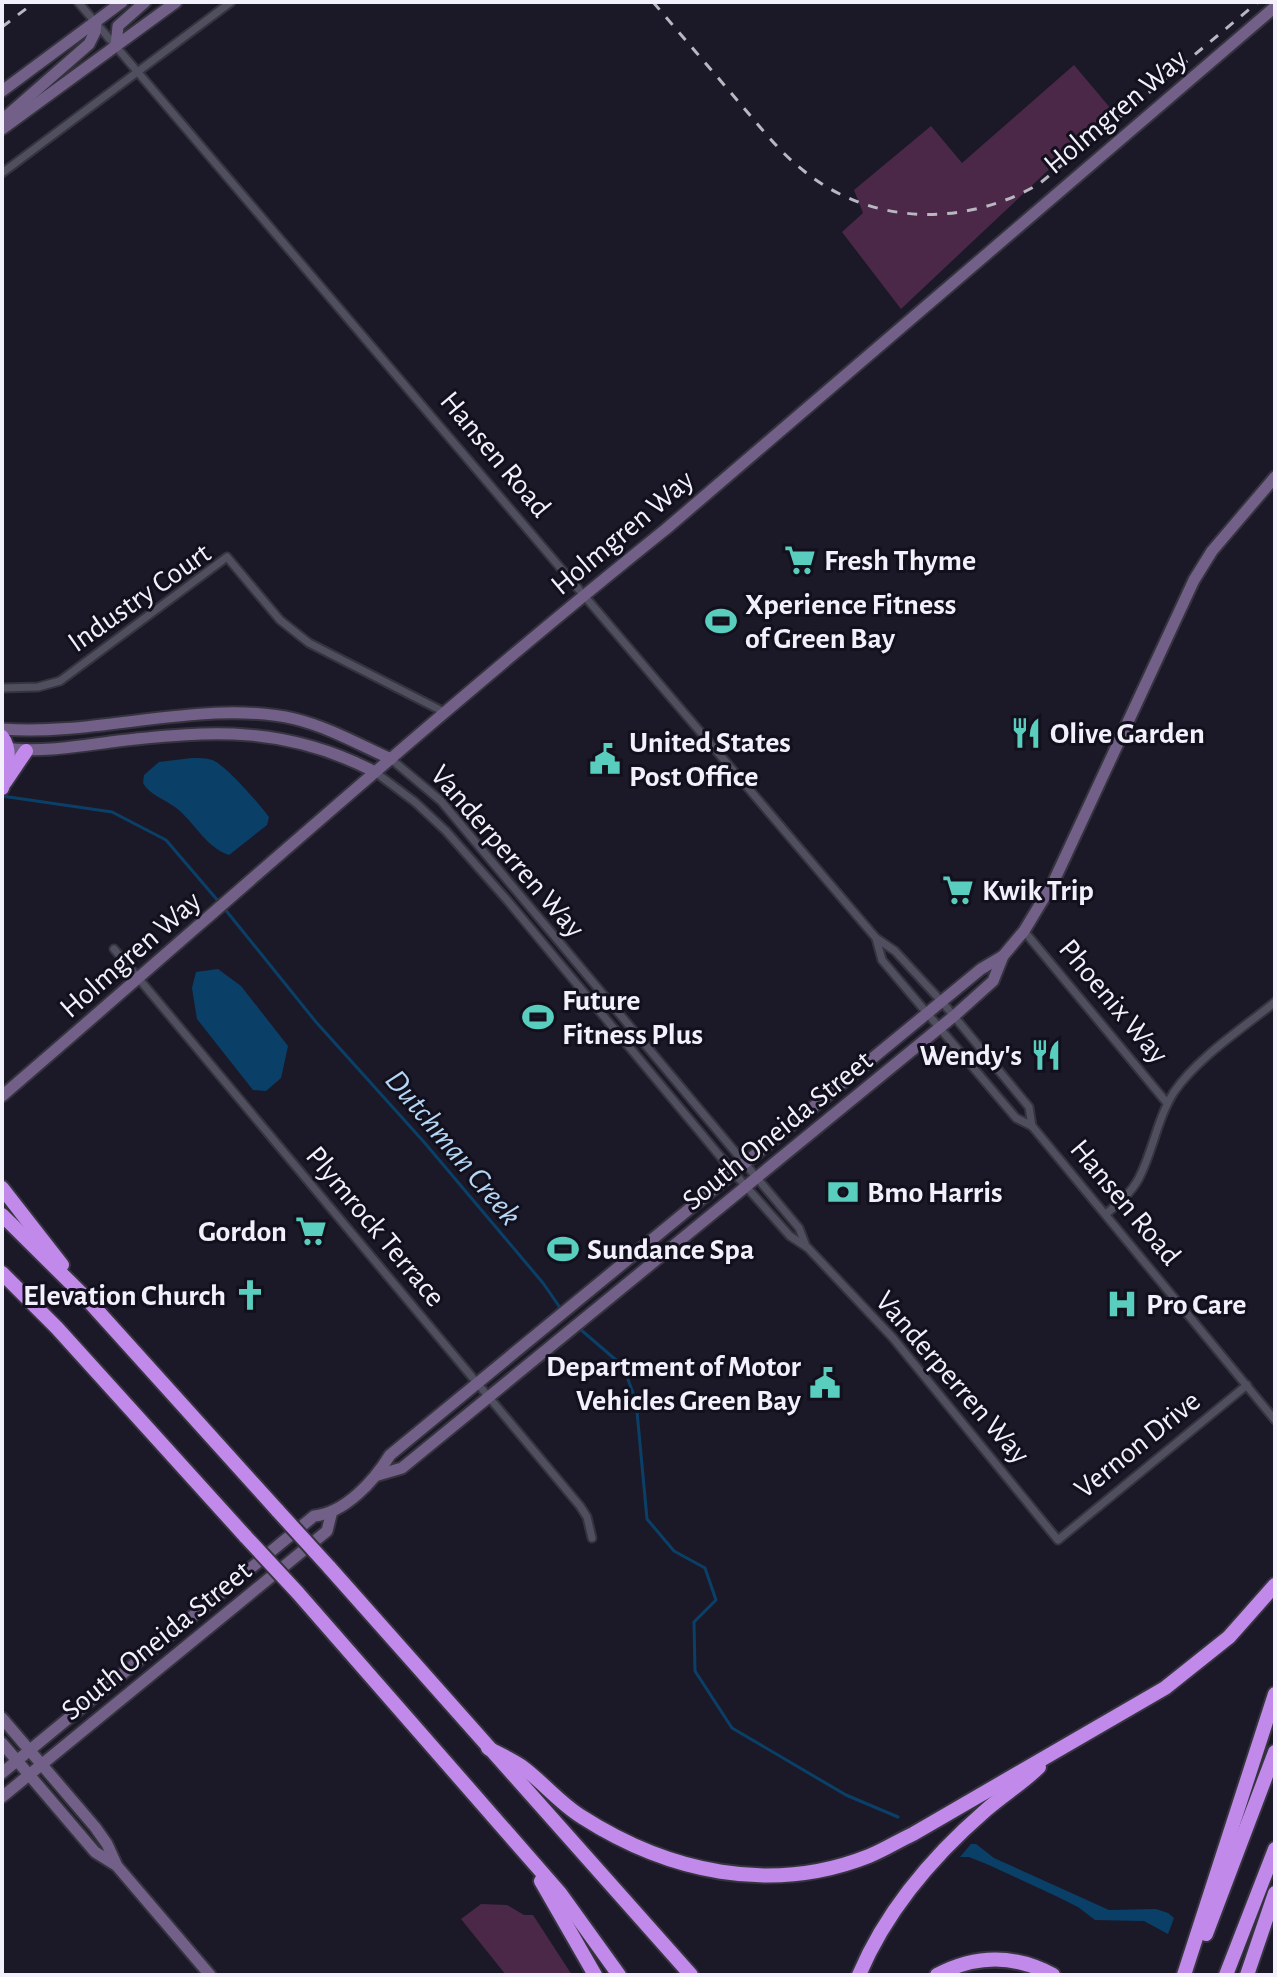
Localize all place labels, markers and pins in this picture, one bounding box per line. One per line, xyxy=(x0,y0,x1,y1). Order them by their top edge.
supermarket icon: Fresh Thyme xyxy=(783,543,817,577)
place label: Fresh Thyme xyxy=(824,546,976,576)
place label: Xperience Fitness of Green Bay xyxy=(745,590,956,654)
sports icon: Xperience Fitness of Green Bay xyxy=(704,604,738,638)
restaurant icon: Olive Garden xyxy=(1009,716,1043,750)
place label: Olive Garden xyxy=(1050,719,1205,749)
place label: United States Post Office xyxy=(629,728,791,792)
public building icon: United States Post Office xyxy=(588,742,622,776)
supermarket icon: Kwik Trip xyxy=(941,873,975,907)
place label: Kwik Trip xyxy=(982,876,1094,906)
place label: Future Fitness Plus xyxy=(562,986,703,1050)
sports icon: Future Fitness Plus xyxy=(521,1000,555,1034)
restaurant icon: Wendy's xyxy=(1029,1038,1063,1072)
place label: Wendy's xyxy=(920,1041,1022,1071)
bank icon: Bmo Harris xyxy=(826,1175,860,1209)
place label: Bmo Harris xyxy=(867,1178,1003,1208)
supermarket icon: Gordon xyxy=(294,1214,328,1248)
place label: Gordon xyxy=(198,1217,287,1247)
sports icon: Sundance Spa xyxy=(546,1232,580,1266)
place label: Sundance Spa xyxy=(587,1235,754,1265)
church icon: Elevation Church xyxy=(233,1278,267,1312)
place label: Elevation Church xyxy=(23,1281,226,1311)
hospital icon: Pro Care xyxy=(1105,1287,1139,1321)
place label: Pro Care xyxy=(1146,1290,1247,1320)
place label: Department of Motor Vehicles Green Bay xyxy=(546,1352,802,1416)
public building icon: Department of Motor Vehicles Green Bay xyxy=(808,1366,842,1400)

